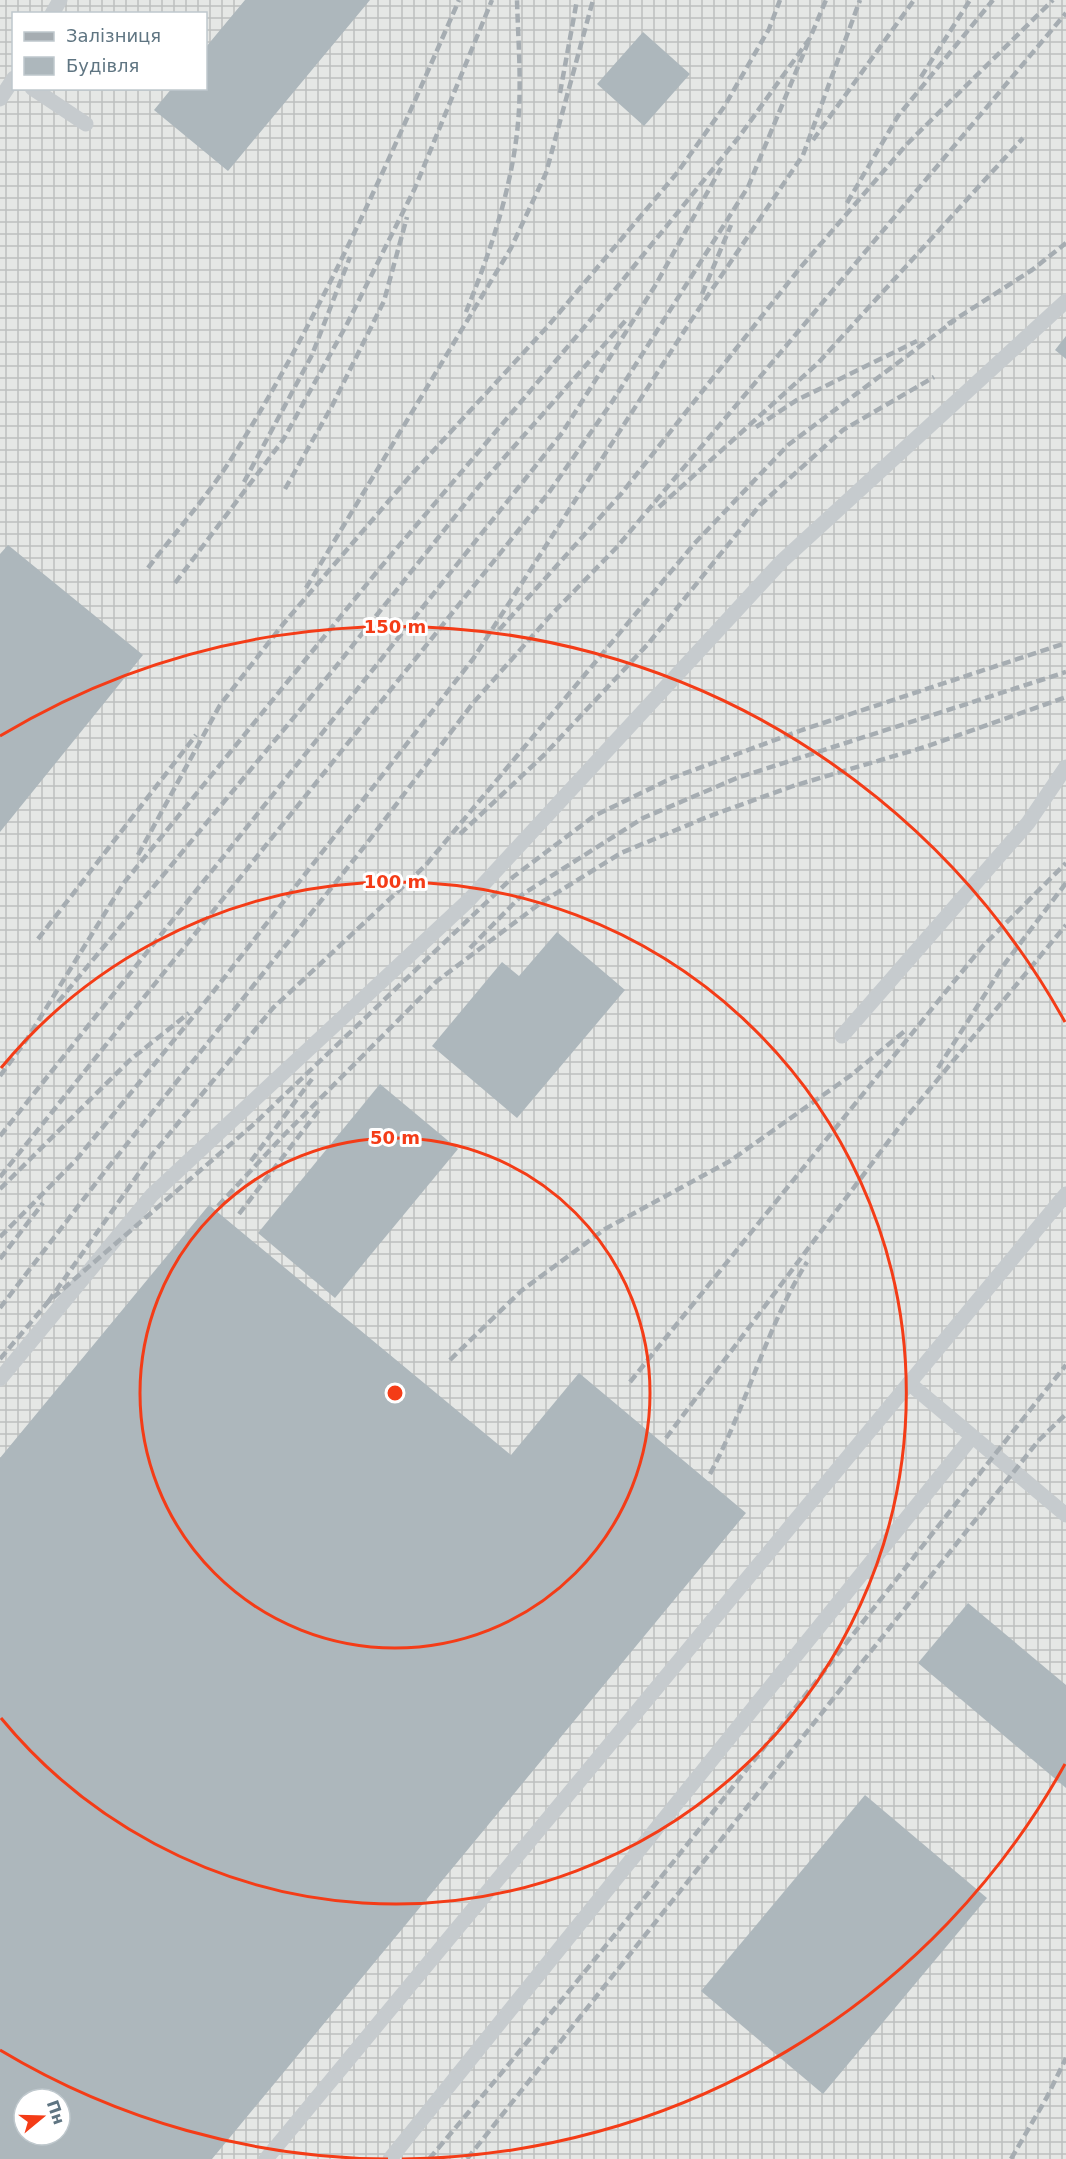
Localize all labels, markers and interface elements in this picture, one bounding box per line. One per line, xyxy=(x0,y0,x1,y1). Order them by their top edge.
legend xyxy=(12,12,207,90)
text: Залізниця xyxy=(66,25,161,46)
text: Будівля xyxy=(66,55,139,76)
text: 150 m xyxy=(364,616,426,637)
text: 100 m xyxy=(364,871,426,892)
text: 50 m xyxy=(370,1127,420,1148)
centre of rings xyxy=(385,1383,405,1403)
north arrow xyxy=(12,2087,72,2147)
text: Пн xyxy=(43,2098,69,2127)

